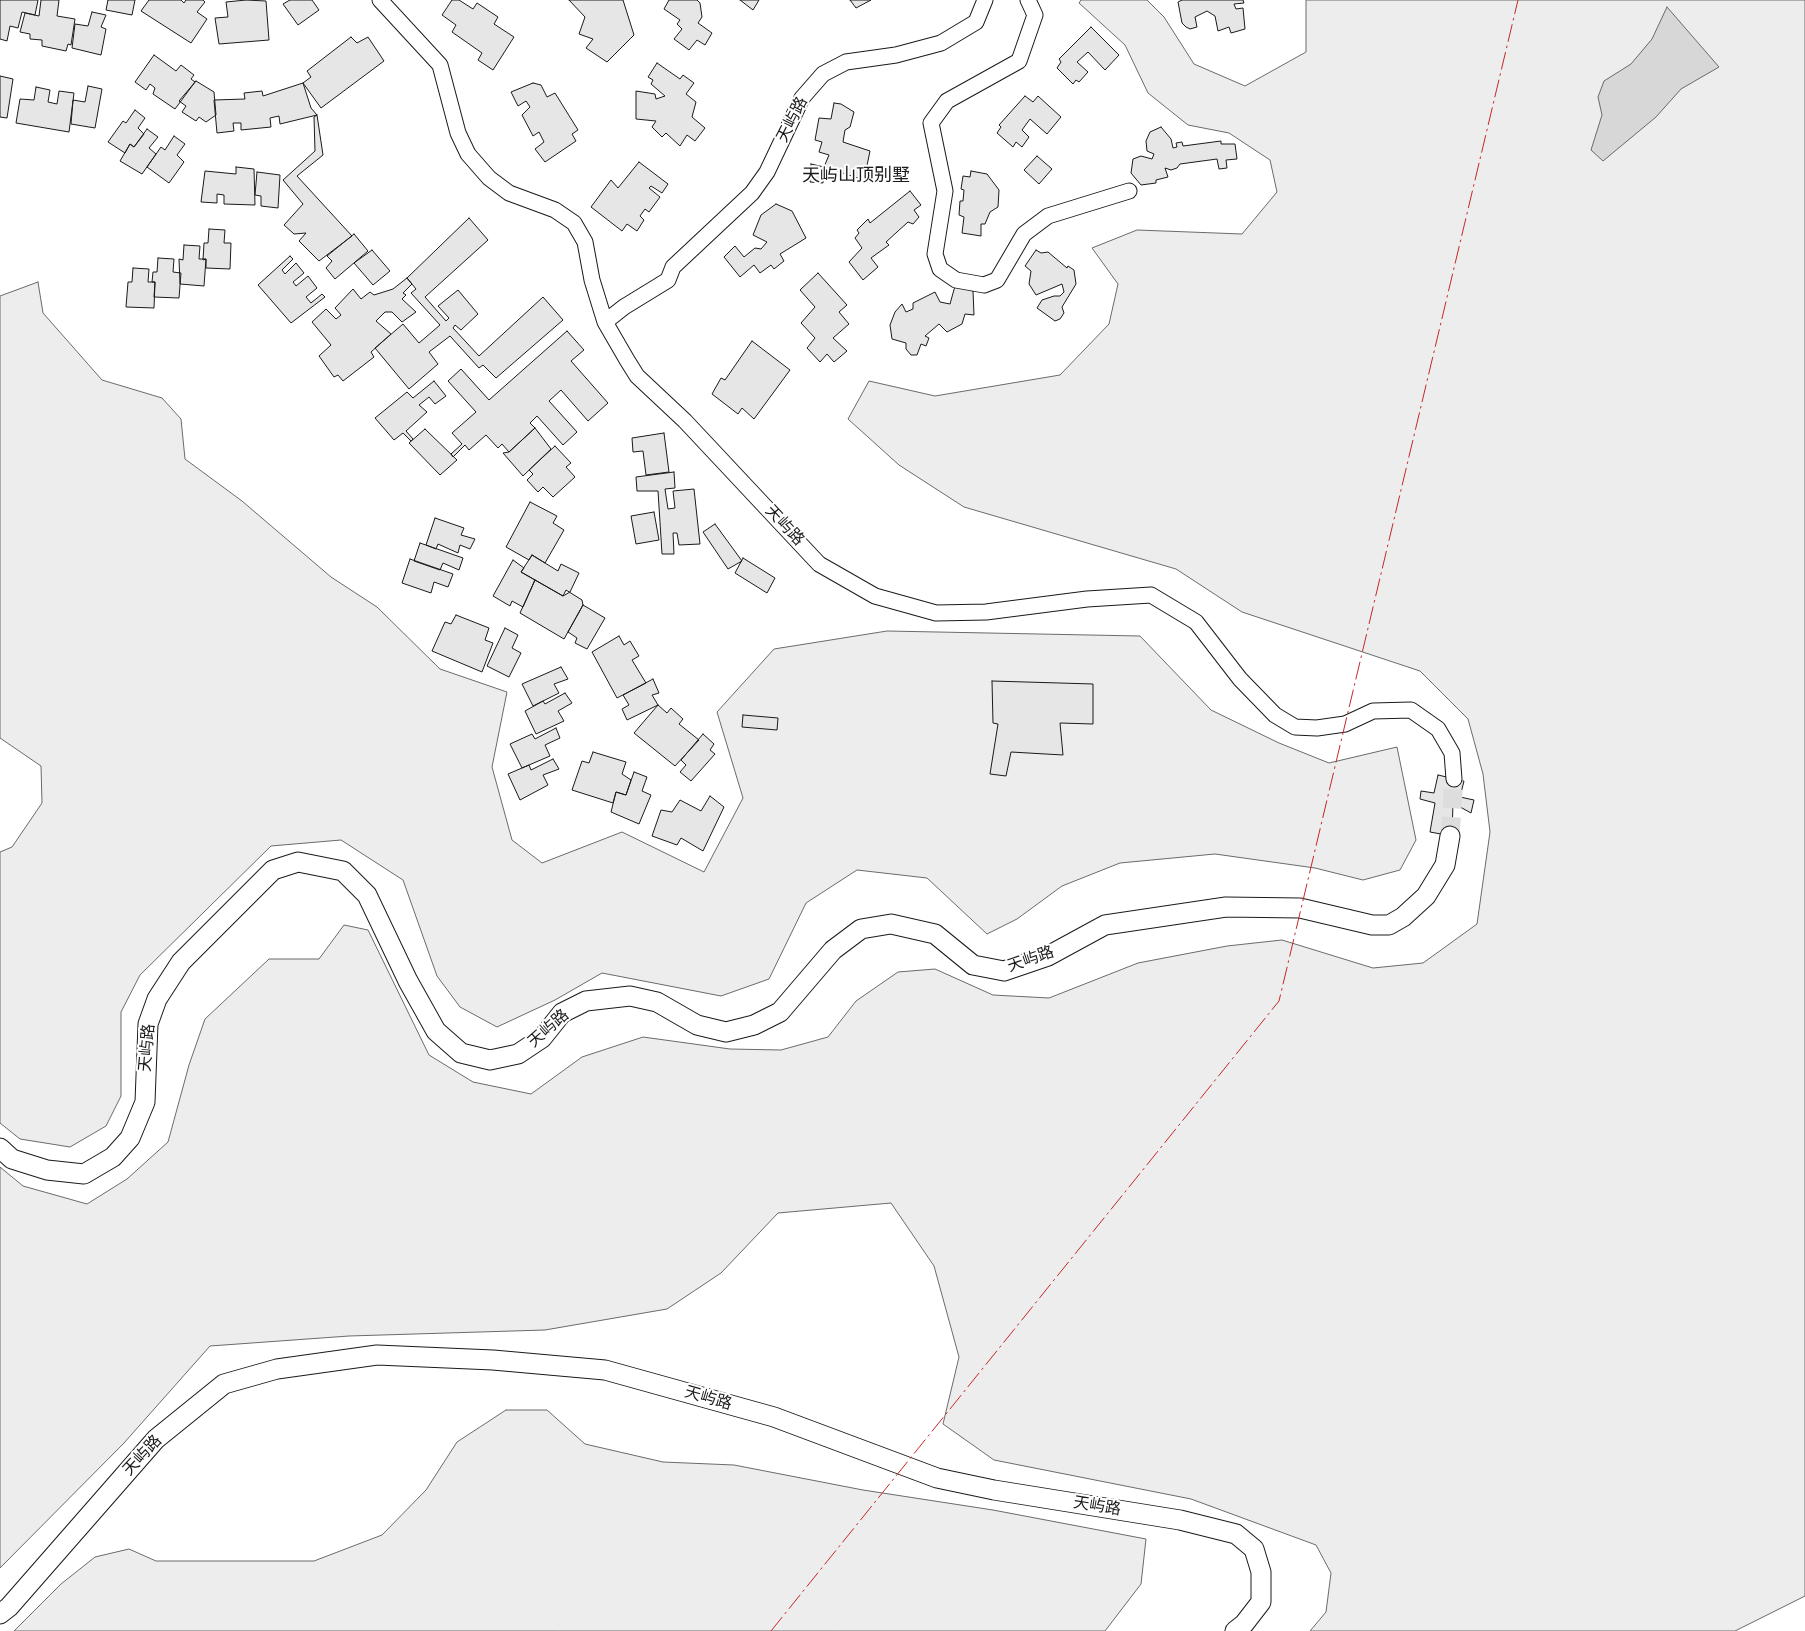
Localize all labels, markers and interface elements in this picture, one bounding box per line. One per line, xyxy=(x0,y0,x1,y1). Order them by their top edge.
street label: 天屿路 xyxy=(774,94,812,146)
district label: 天屿山顶别墅 xyxy=(802,166,910,188)
street label: 天屿路 xyxy=(761,502,807,550)
street label: 天屿路 xyxy=(1005,943,1057,977)
street label: 天屿路 xyxy=(525,1006,573,1052)
street label: 天屿路 xyxy=(136,1023,160,1073)
street label: 天屿路 xyxy=(682,1383,734,1415)
street label: 天屿路 xyxy=(120,1432,166,1480)
street label: 天屿路 xyxy=(1072,1494,1122,1520)

